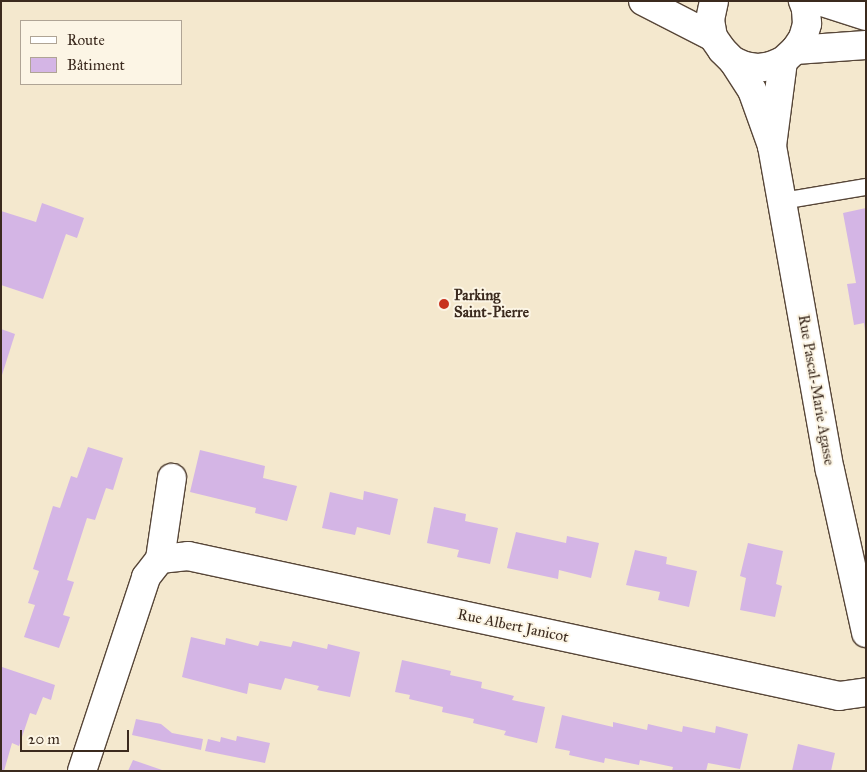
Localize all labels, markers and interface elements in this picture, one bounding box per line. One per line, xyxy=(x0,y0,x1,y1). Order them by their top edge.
legend xyxy=(20,20,182,85)
text: Route xyxy=(67,31,105,49)
text: Bâtiment xyxy=(67,56,125,74)
place label: Parking Saint-Pierre xyxy=(454,286,529,321)
marker: Parking Saint-Pierre xyxy=(438,298,450,310)
street label: Rue Pascal-Marie Agasse xyxy=(794,313,838,467)
street label: Rue Albert Janicot xyxy=(456,605,570,647)
scale bar xyxy=(22,720,131,752)
text: 20 m xyxy=(28,730,60,748)

